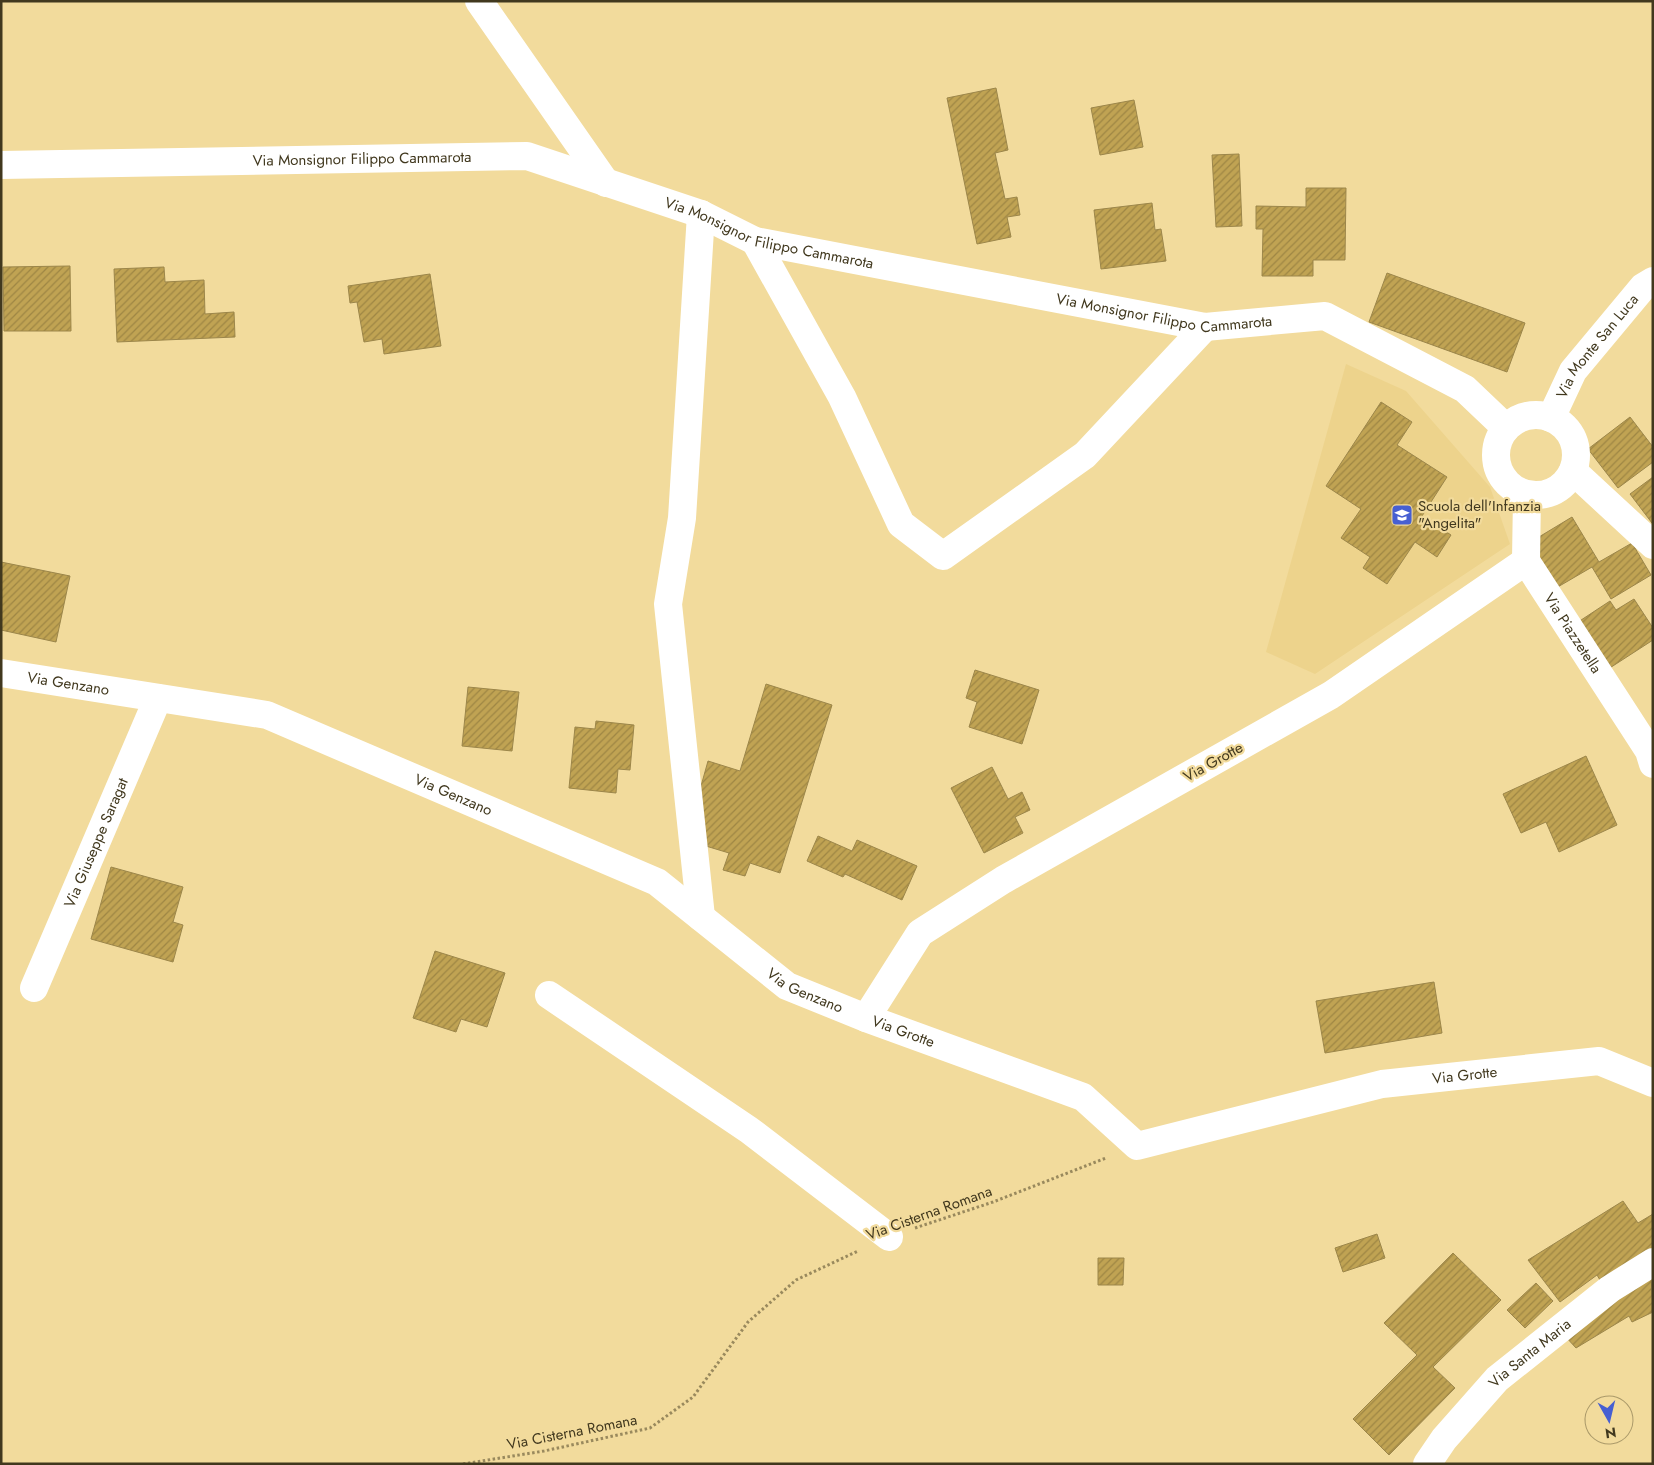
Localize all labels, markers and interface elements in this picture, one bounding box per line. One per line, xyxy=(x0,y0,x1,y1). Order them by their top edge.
street label: Via Monsignor Filippo Cammarota xyxy=(252,146,472,172)
street label: Via Monsignor Filippo Cammarota xyxy=(662,192,875,274)
street label: Via Monsignor Filippo Cammarota xyxy=(1054,288,1273,338)
street label: Via Monte San Luca xyxy=(1551,289,1644,402)
place label: Scuola dell'Infanzia "Angelita" xyxy=(1418,495,1541,534)
school or university icon: Scuola dell'Infanzia "Angelita" xyxy=(1390,503,1414,527)
street label: Via Piazzetella xyxy=(1538,589,1607,678)
street label: Via Genzano xyxy=(25,666,111,701)
street label: Via Grotte xyxy=(1179,736,1247,787)
street label: Via Genzano xyxy=(411,768,496,821)
street label: Via Giuseppe Saragat xyxy=(59,774,134,911)
street label: Via Genzano xyxy=(762,963,846,1019)
street label: Via Grotte xyxy=(869,1010,938,1053)
street label: Via Grotte xyxy=(1431,1061,1498,1090)
street label: Via Cisterna Romana xyxy=(863,1180,995,1246)
street label: Via Santa Maria xyxy=(1483,1313,1576,1392)
north arrow xyxy=(1584,1395,1634,1445)
street label: Via Cisterna Romana xyxy=(505,1409,639,1455)
text: N xyxy=(1604,1422,1618,1444)

